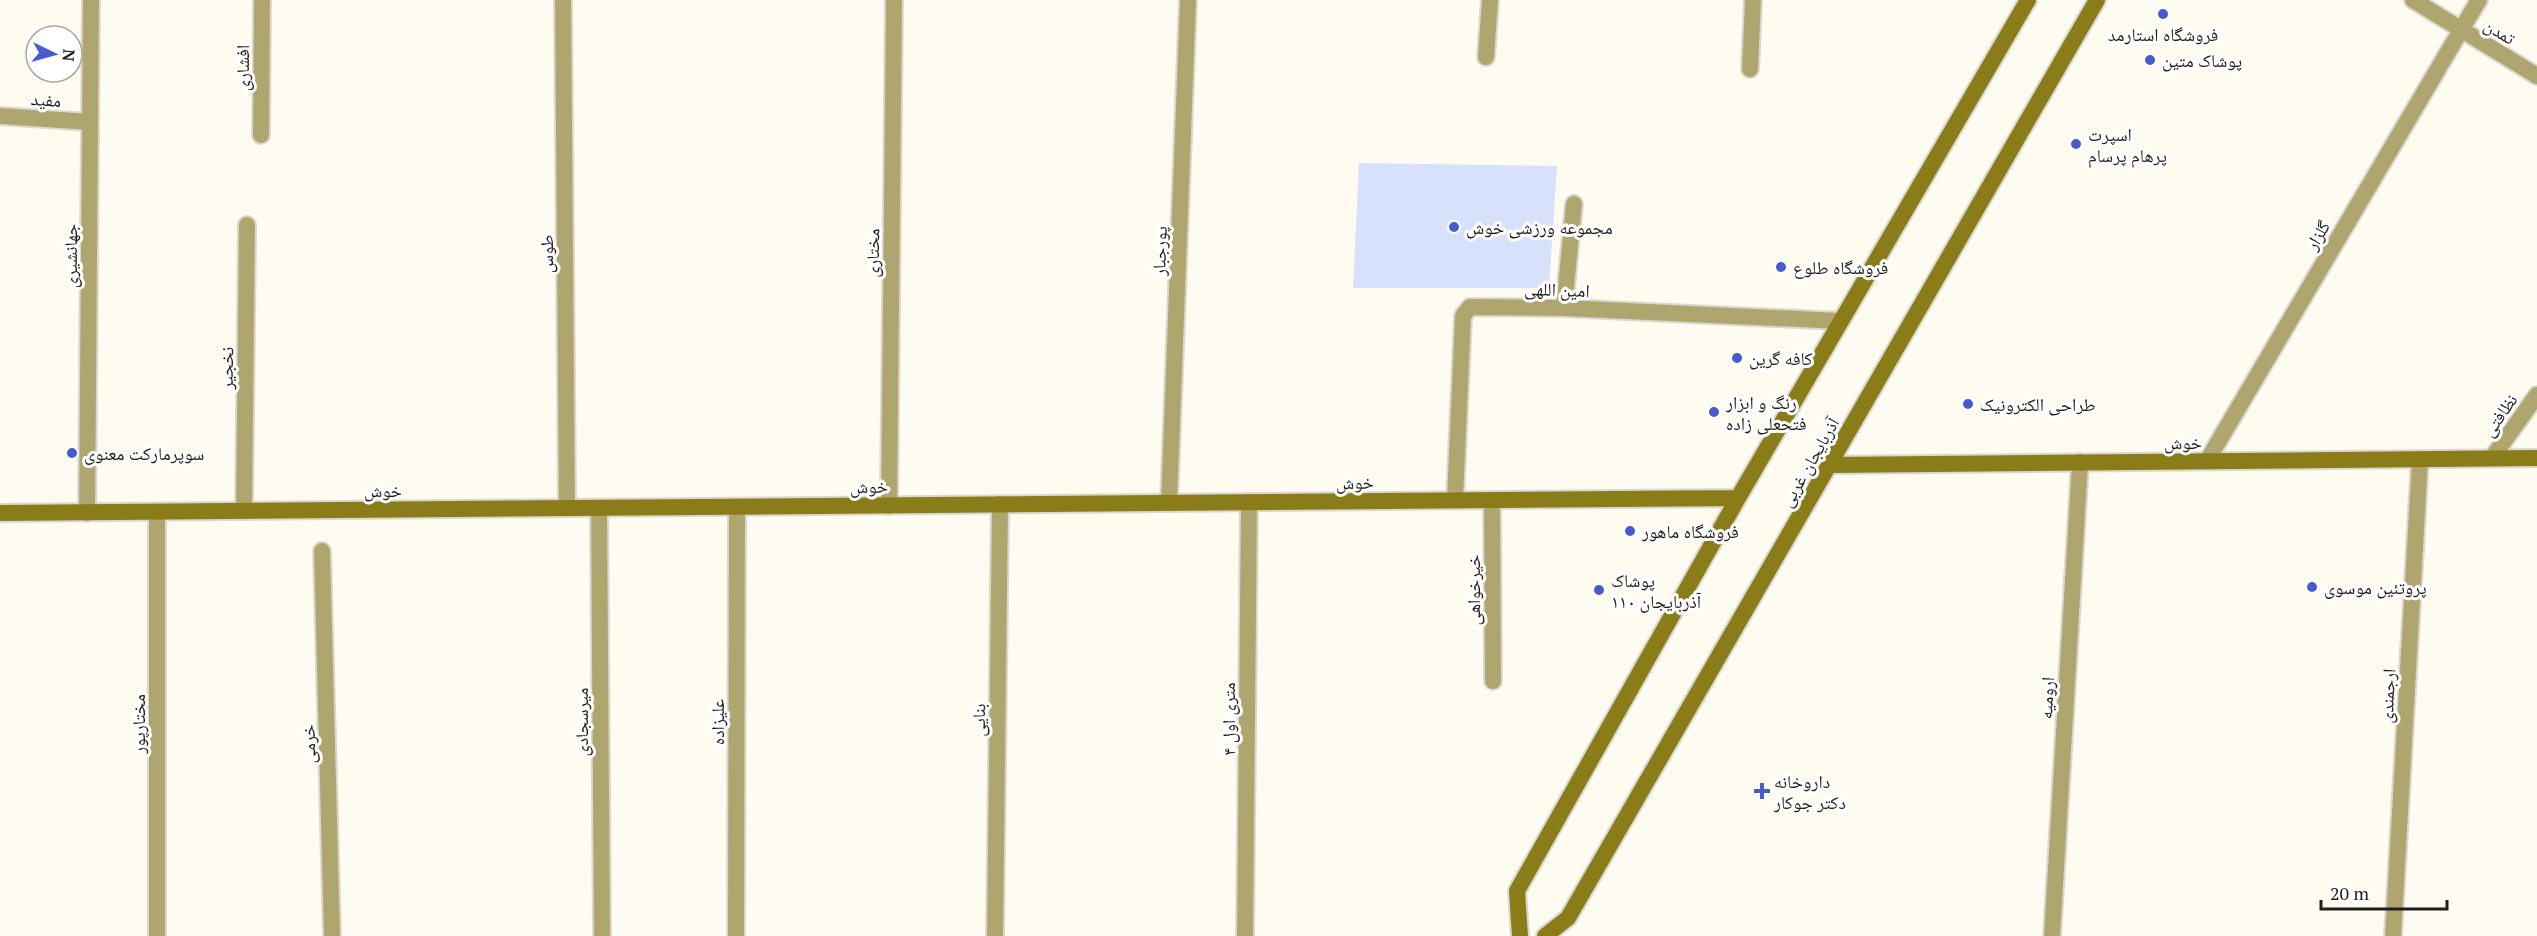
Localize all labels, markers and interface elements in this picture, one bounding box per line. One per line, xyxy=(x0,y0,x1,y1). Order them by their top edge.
marker: فروشگاه استارمد xyxy=(2156,7,2170,21)
street label: تمدن xyxy=(2480,12,2520,50)
place label: فروشگاه استارمد xyxy=(2108,22,2218,46)
north arrow xyxy=(24,24,84,84)
street label: افشاری xyxy=(230,45,254,91)
text: N xyxy=(57,48,80,62)
place label: پوشاک متین xyxy=(2162,48,2242,72)
marker: پوشاک متین xyxy=(2143,53,2157,67)
street label: مفید xyxy=(30,86,62,112)
place label: اسپرت پرهام پرسام xyxy=(2088,122,2167,168)
marker: اسپرت پرهام پرسام xyxy=(2069,137,2083,151)
place label: مجموعه ورزشی خوش xyxy=(1466,215,1613,239)
street label: گلزار xyxy=(2298,215,2335,255)
marker: مجموعه ورزشی خوش xyxy=(1447,220,1461,234)
street label: جهانشیری xyxy=(58,224,82,288)
street label: پورجبار xyxy=(1146,226,1172,277)
street label: مختاری xyxy=(860,228,884,278)
street label: طوس xyxy=(534,235,558,273)
place label: فروشگاه طلوع xyxy=(1793,255,1888,279)
marker: فروشگاه طلوع xyxy=(1774,260,1788,274)
street label: امین اللهی xyxy=(1524,276,1590,302)
street label: نخجیر xyxy=(214,346,238,391)
place label: کافه گرین xyxy=(1749,346,1813,370)
marker: کافه گرین xyxy=(1730,351,1744,365)
street label: نظافتی xyxy=(2476,389,2522,441)
place label: رنگ و ابزار فتحعلی زاده xyxy=(1725,390,1807,435)
place label: طراحی الکترونیک xyxy=(1980,392,2096,416)
marker: طراحی الکترونیک xyxy=(1961,397,1975,411)
marker: رنگ و ابزار فتحعلی زاده xyxy=(1707,405,1721,419)
street label: آذربایجان غربی xyxy=(1774,413,1844,511)
street label: خوش xyxy=(2164,430,2202,454)
place label: سوپرمارکت معنوی xyxy=(84,441,204,465)
marker: سوپرمارکت معنوی xyxy=(65,446,79,460)
street label: خوش xyxy=(1336,470,1374,494)
street label: خوش xyxy=(850,474,888,498)
street label: خوش xyxy=(364,478,402,502)
place label: فروشگاه ماهور xyxy=(1641,519,1739,543)
marker: فروشگاه ماهور xyxy=(1623,524,1637,538)
street label: خیرخواهی xyxy=(1461,555,1485,625)
place label: پوشاک آذربایجان ۱۱۰ xyxy=(1611,568,1702,613)
place label: پروتئین موسوی xyxy=(2324,575,2427,599)
marker: پروتئین موسوی xyxy=(2305,580,2319,594)
marker: پوشاک آذربایجان ۱۱۰ xyxy=(1592,583,1606,597)
street label: ارجمندی xyxy=(2374,668,2400,724)
street label: ارومیه xyxy=(2033,676,2059,720)
street label: ۴ متری اول xyxy=(1216,682,1240,756)
street label: میرسجادی xyxy=(569,688,593,756)
street label: مختارپور xyxy=(126,694,150,755)
street label: علیزاده xyxy=(705,699,729,745)
street label: بنایی xyxy=(966,703,990,737)
street label: خرمی xyxy=(296,724,320,764)
place label: داروخانه دکتر جوکار xyxy=(1773,769,1846,814)
marker: داروخانه دکتر جوکار xyxy=(1755,784,1769,798)
scale bar xyxy=(2321,873,2447,911)
text: 20 m xyxy=(2330,881,2370,905)

